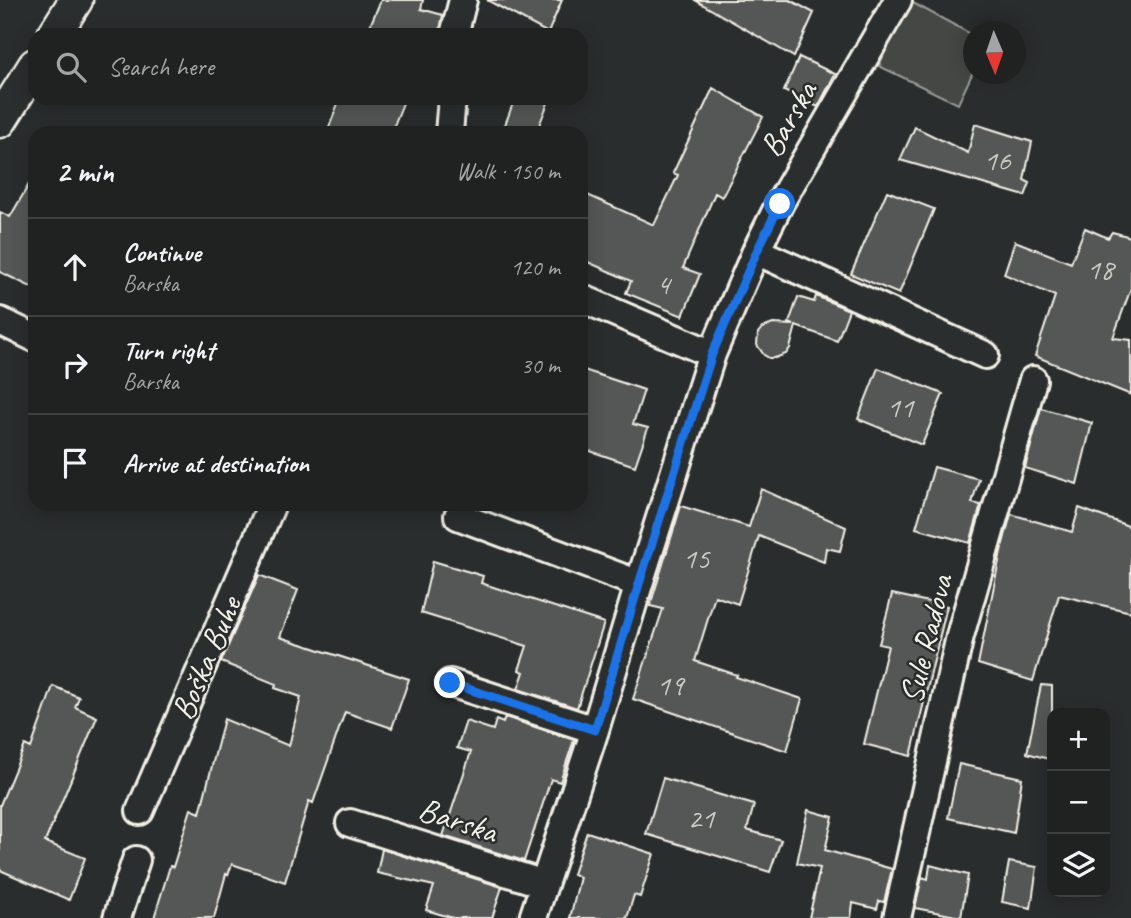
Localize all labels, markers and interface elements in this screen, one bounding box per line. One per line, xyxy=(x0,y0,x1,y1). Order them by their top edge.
north arrow xyxy=(963,21,1026,84)
search box xyxy=(28,28,588,105)
icon: search xyxy=(52,48,90,86)
text: Search here xyxy=(108,50,214,83)
street label: Barska xyxy=(750,72,827,164)
house number: 16 xyxy=(984,141,1012,179)
text: 2 min xyxy=(56,153,113,191)
text: Walk · 150 m xyxy=(456,157,560,186)
route start xyxy=(764,188,795,219)
text: Continue xyxy=(123,236,201,269)
icon: ahead xyxy=(56,248,94,286)
house number: 18 xyxy=(1087,250,1116,288)
text: 120 m xyxy=(511,253,560,282)
house number: 4 xyxy=(656,265,672,303)
text: Barska xyxy=(123,269,179,298)
text: Turn right xyxy=(123,334,214,367)
icon: right xyxy=(56,346,94,384)
text: 30 m xyxy=(521,351,560,380)
text: Barska xyxy=(123,367,179,396)
house number: 11 xyxy=(887,388,915,426)
icon: arrive xyxy=(56,444,94,482)
text: Arrive at destination xyxy=(123,447,309,480)
house number: 15 xyxy=(683,539,711,577)
street label: Sule Radova xyxy=(890,569,963,708)
street label: Boška Buhe xyxy=(161,588,252,726)
house number: 19 xyxy=(657,666,686,704)
route end xyxy=(434,667,465,698)
map controls xyxy=(1047,708,1110,897)
button: + xyxy=(1047,708,1110,771)
button: − xyxy=(1047,771,1110,834)
street label: Barska xyxy=(413,788,504,853)
house number: 21 xyxy=(688,799,716,837)
button: layers xyxy=(1047,834,1110,897)

